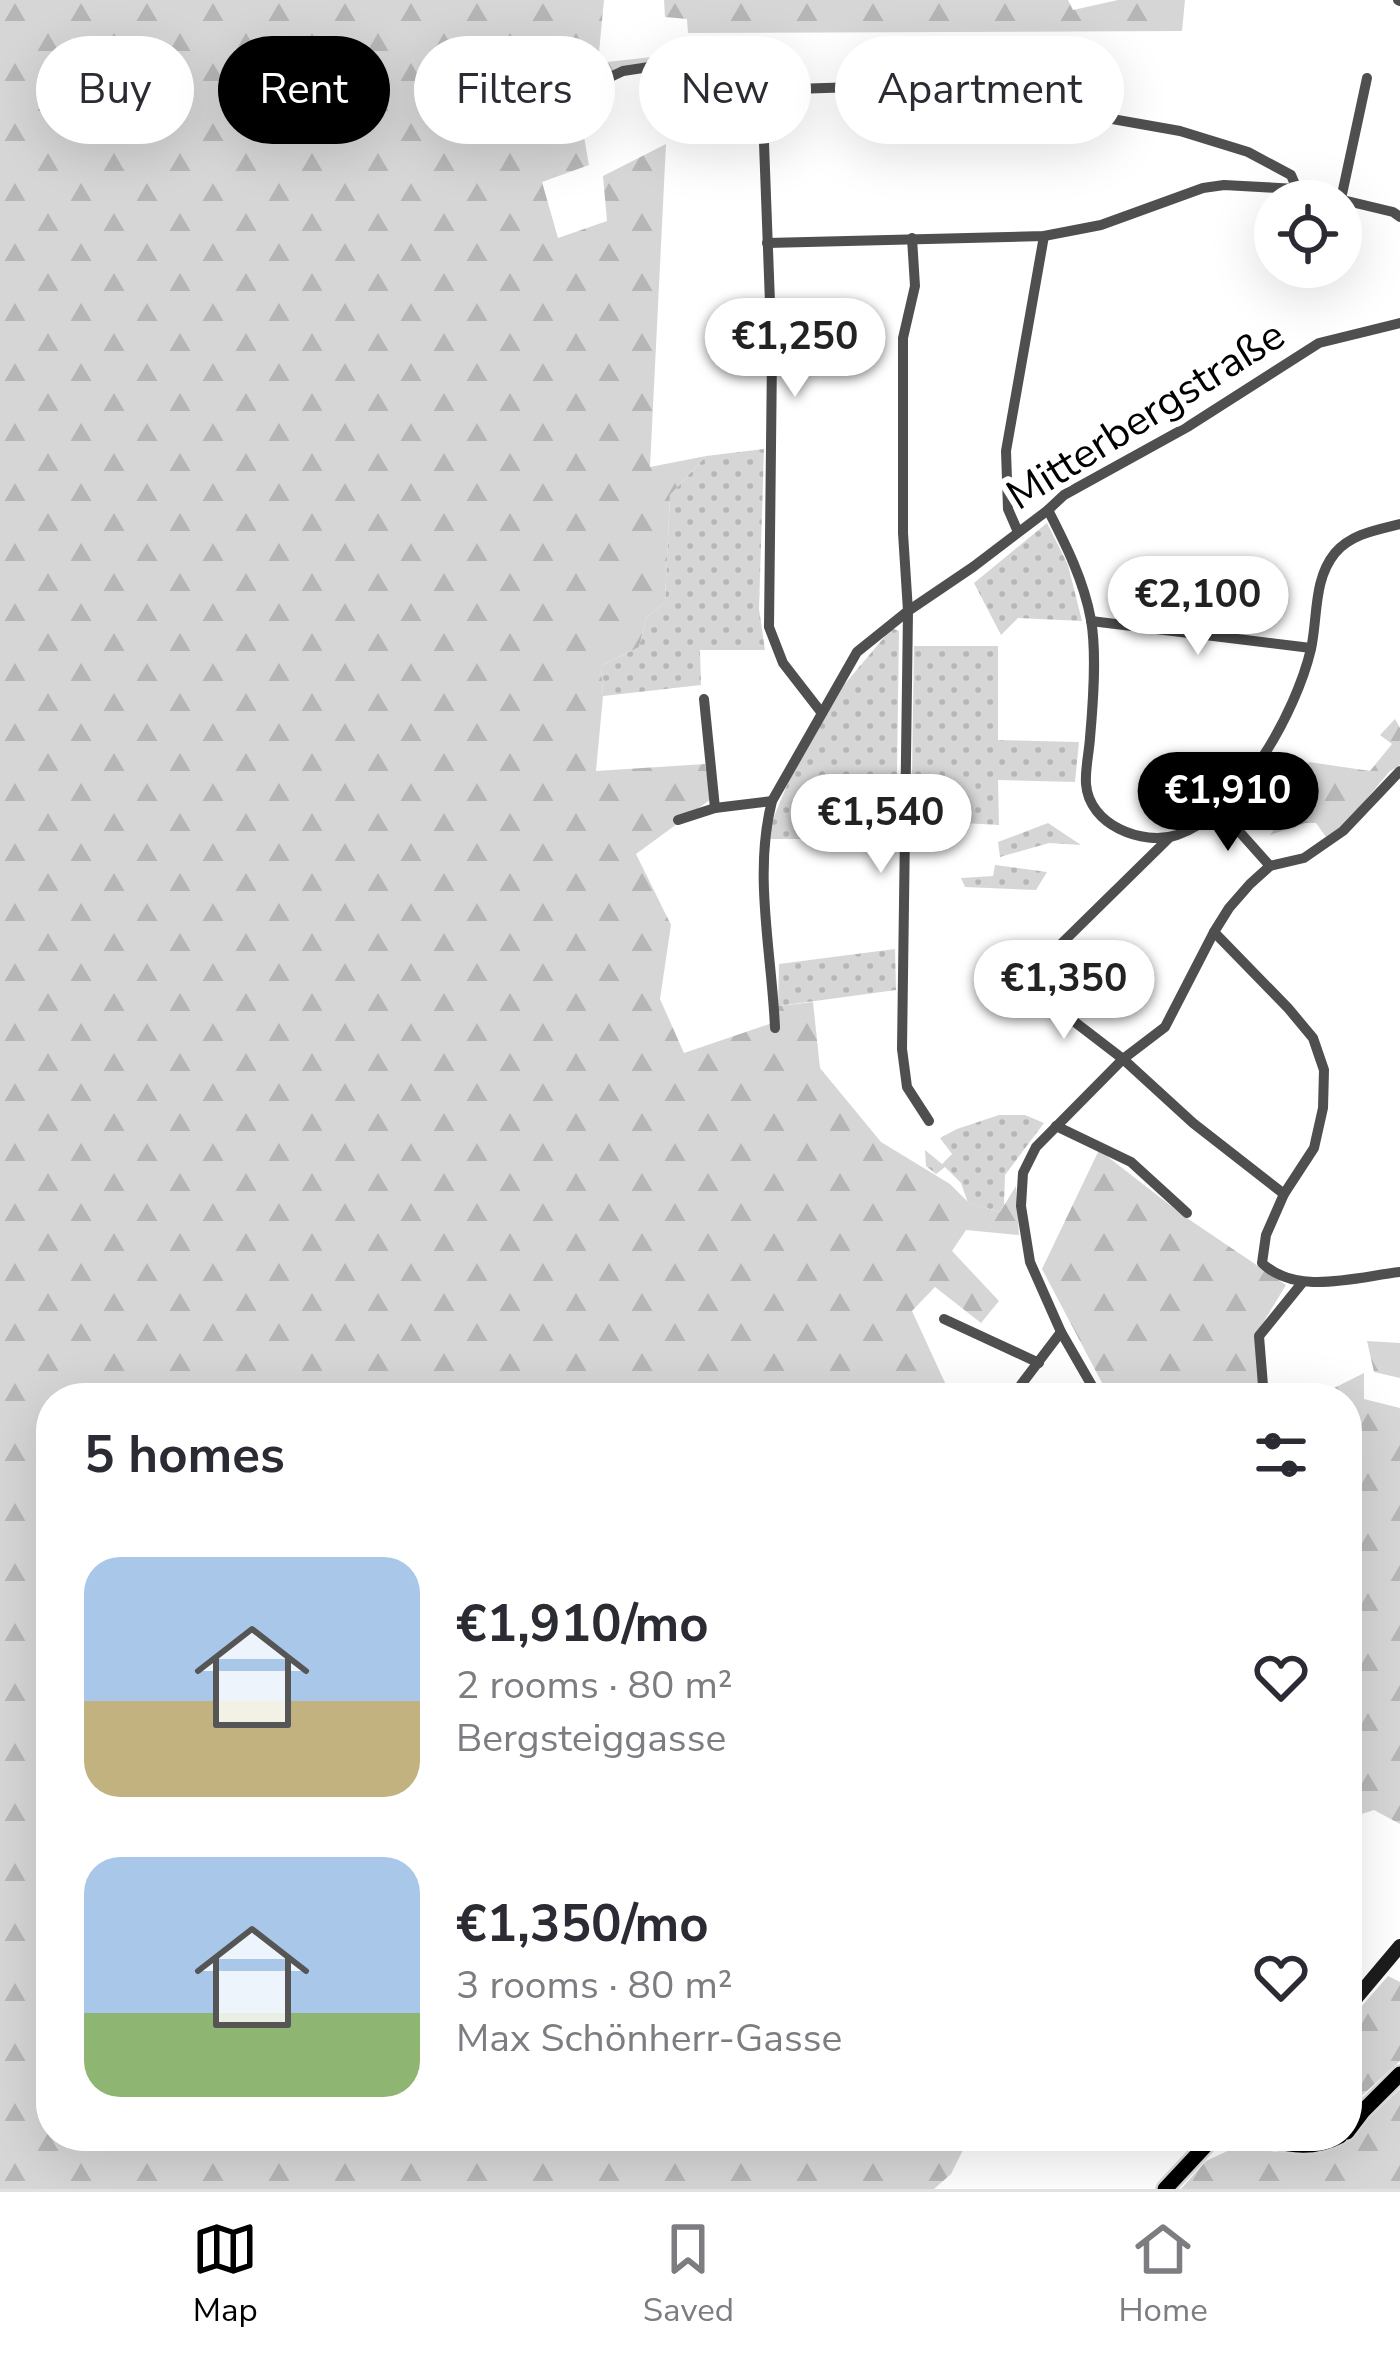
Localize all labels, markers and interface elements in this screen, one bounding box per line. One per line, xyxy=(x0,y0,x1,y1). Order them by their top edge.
chip: Buy xyxy=(36,36,194,144)
chip: Rent xyxy=(218,36,390,144)
chip: Filters xyxy=(414,36,615,144)
chip: New xyxy=(639,36,811,144)
chip: Apartment xyxy=(835,36,1124,144)
map controls xyxy=(1254,180,1362,288)
button: locate xyxy=(1254,180,1362,288)
pin: €1,250 xyxy=(697,298,893,400)
street label: Mitterbergstraße xyxy=(996,307,1296,524)
text: €1,250 xyxy=(732,310,858,363)
pin: €2,100 xyxy=(1100,556,1296,658)
text: €2,100 xyxy=(1135,568,1261,621)
pin: €1,910 xyxy=(1130,752,1326,854)
text: €1,910 xyxy=(1165,764,1291,817)
pin: €1,540 xyxy=(783,774,979,876)
text: €1,540 xyxy=(818,786,944,839)
pin: €1,350 xyxy=(966,940,1162,1042)
text: €1,350 xyxy=(1001,952,1127,1005)
text: 5 homes xyxy=(84,1420,285,1490)
icon: filters xyxy=(1248,1422,1314,1488)
text: €1,910/mo xyxy=(456,1589,709,1659)
icon: home xyxy=(180,1605,324,1749)
icon: heart xyxy=(1248,1644,1314,1710)
text: 2 rooms · 80 m² xyxy=(456,1659,733,1712)
text: Bergsteiggasse xyxy=(456,1712,726,1765)
text: €1,350/mo xyxy=(456,1889,709,1959)
icon: home xyxy=(180,1905,324,2049)
icon: heart xyxy=(1248,1944,1314,2010)
text: 3 rooms · 80 m² xyxy=(456,1959,733,2012)
text: Max Schönherr-Gasse xyxy=(456,2012,842,2065)
tab: Map xyxy=(192,2216,258,2333)
tab: Saved xyxy=(643,2216,734,2333)
tab: Home xyxy=(1118,2216,1208,2333)

